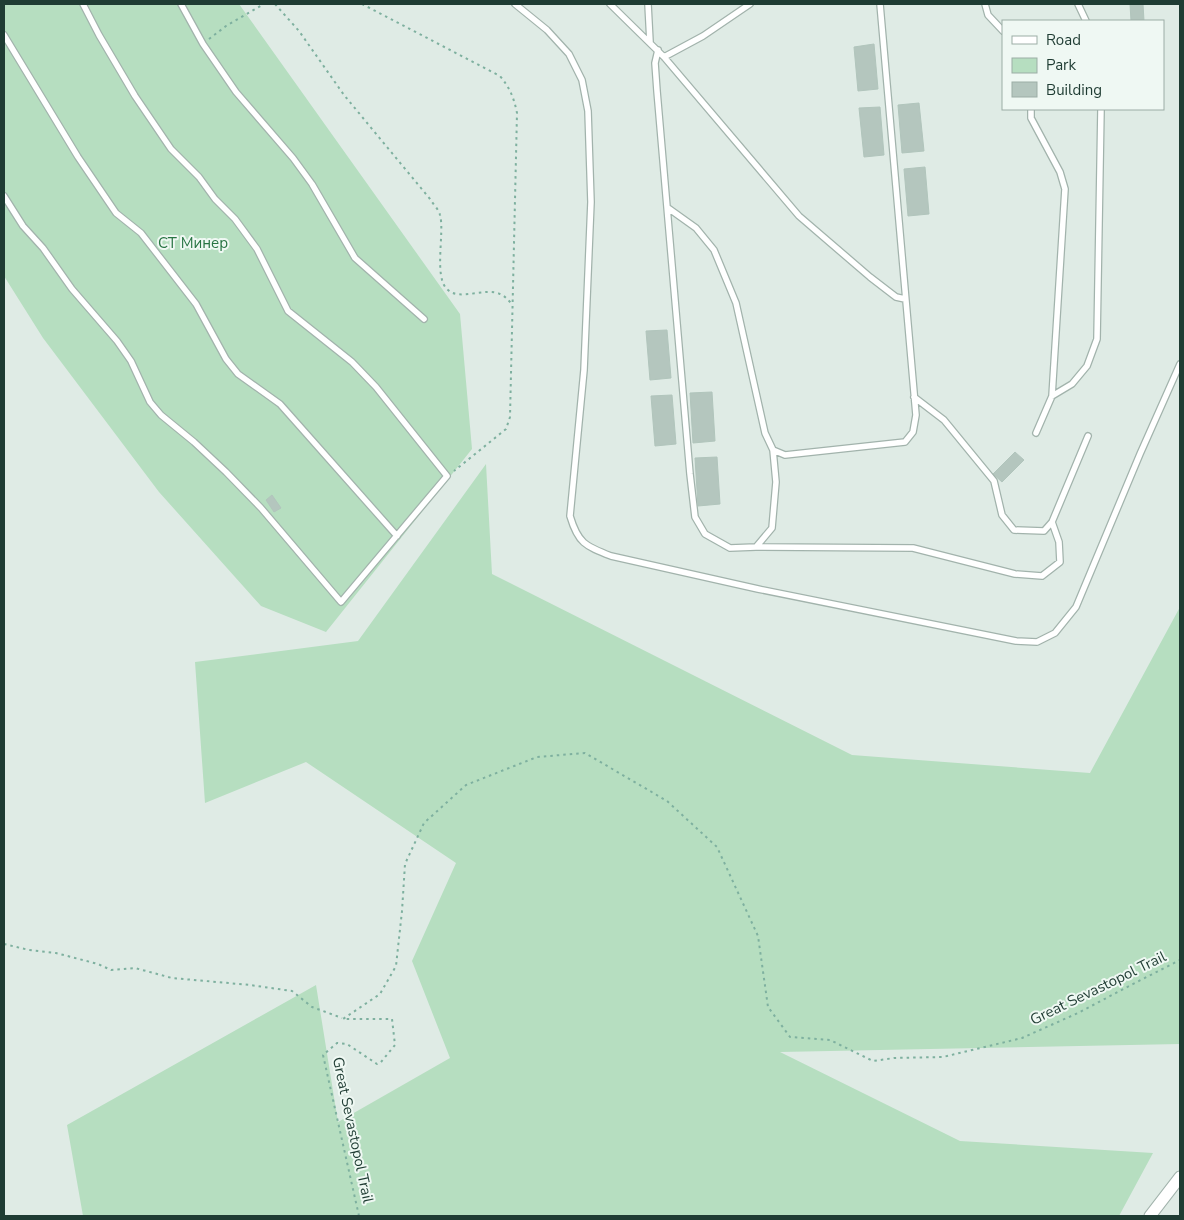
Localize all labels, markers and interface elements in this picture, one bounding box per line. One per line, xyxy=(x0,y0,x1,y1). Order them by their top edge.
legend xyxy=(1002,20,1164,110)
text: Road xyxy=(1046,30,1081,50)
text: Park xyxy=(1046,55,1076,75)
text: Building xyxy=(1046,80,1102,100)
park label: СТ Минер xyxy=(158,233,228,253)
street label: Great Sevastopol Trail xyxy=(1027,946,1170,1030)
street label: Great Sevastopol Trail xyxy=(328,1055,378,1205)

